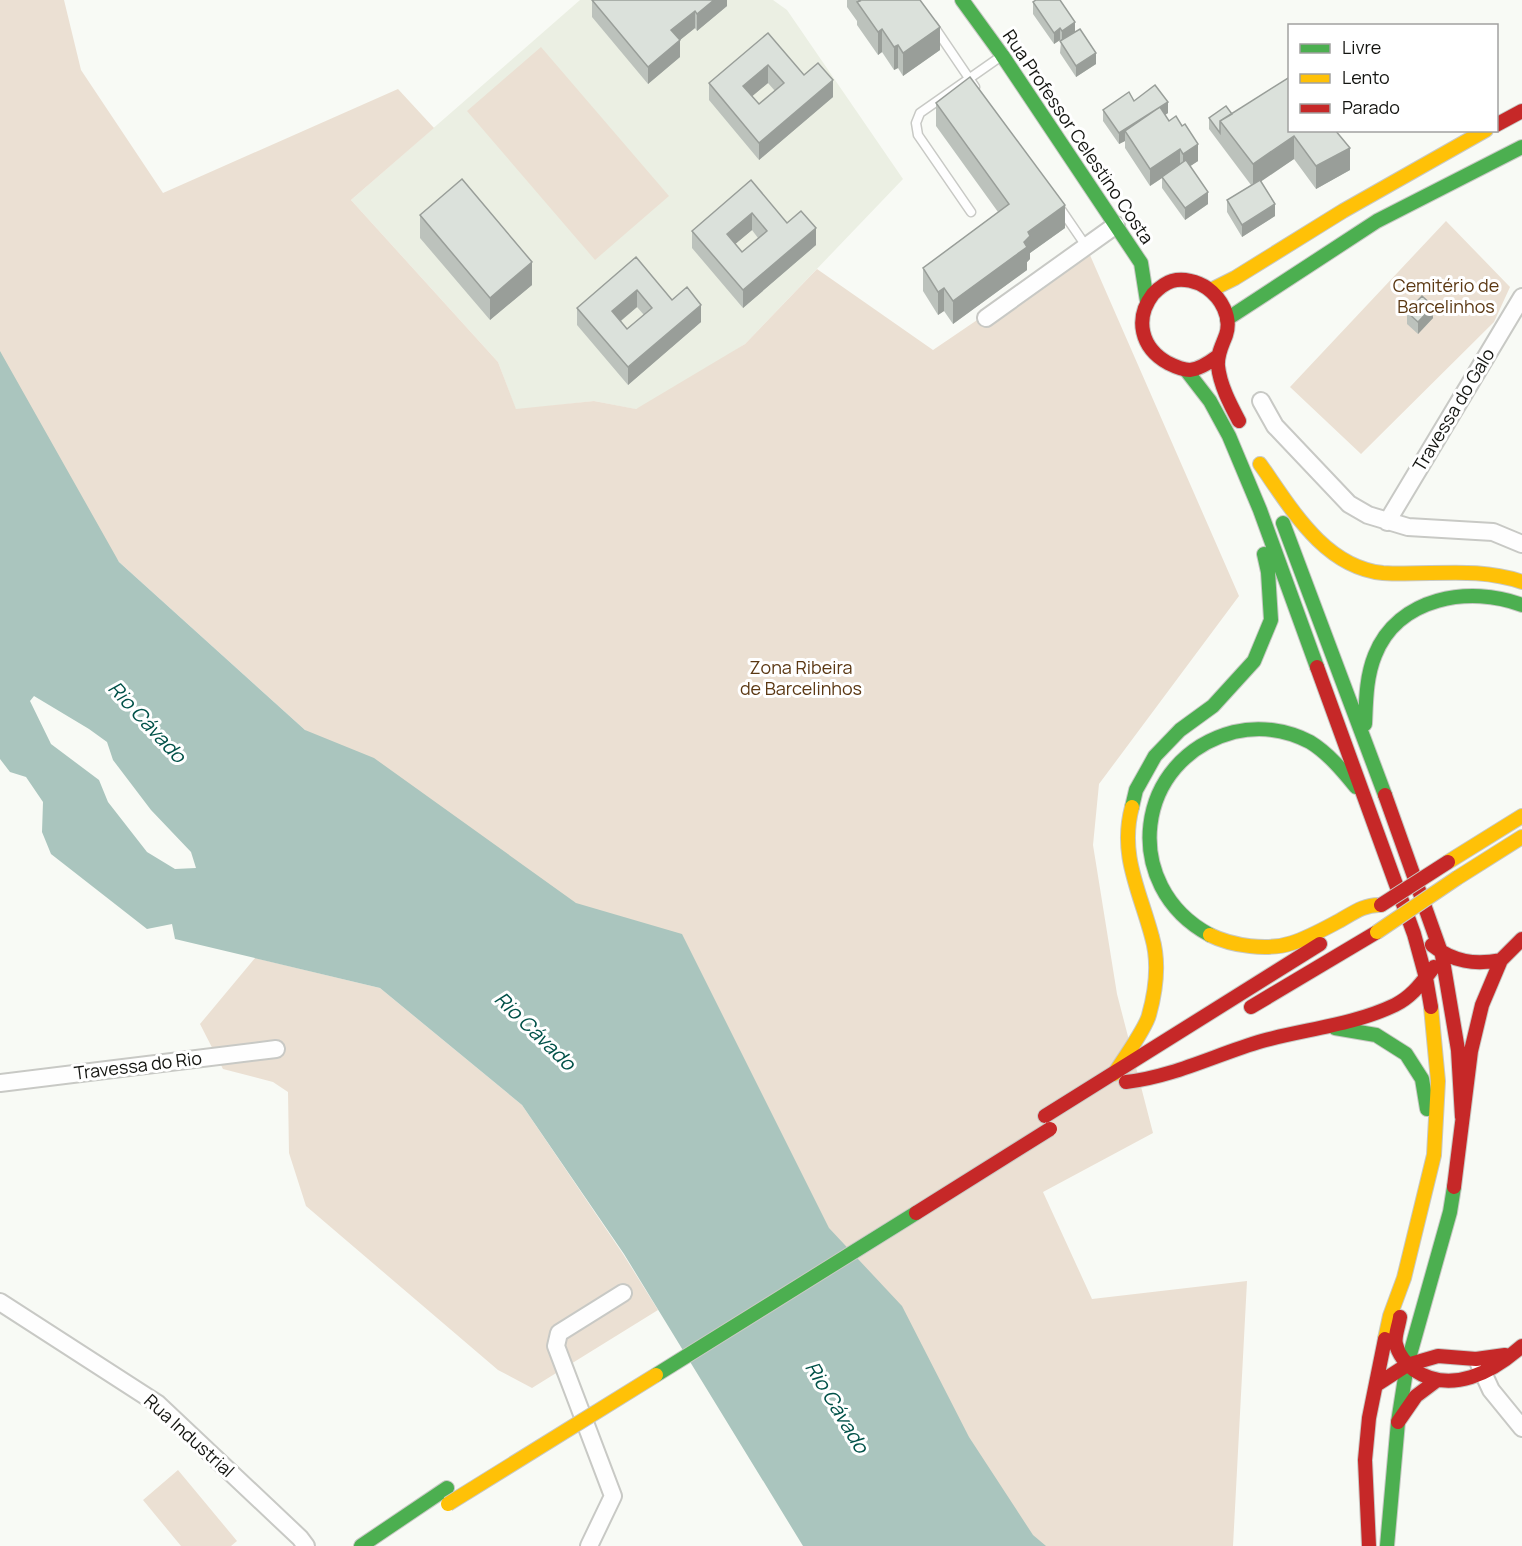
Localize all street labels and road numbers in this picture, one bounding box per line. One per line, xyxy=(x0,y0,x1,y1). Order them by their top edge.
street label: Rua Professor Celestino Costa xyxy=(998,25,1160,248)
street label: Travessa do Galo xyxy=(1407,343,1499,476)
street label: Travessa do Rio xyxy=(73,1045,203,1085)
street label: Rua Industrial xyxy=(140,1388,240,1482)

